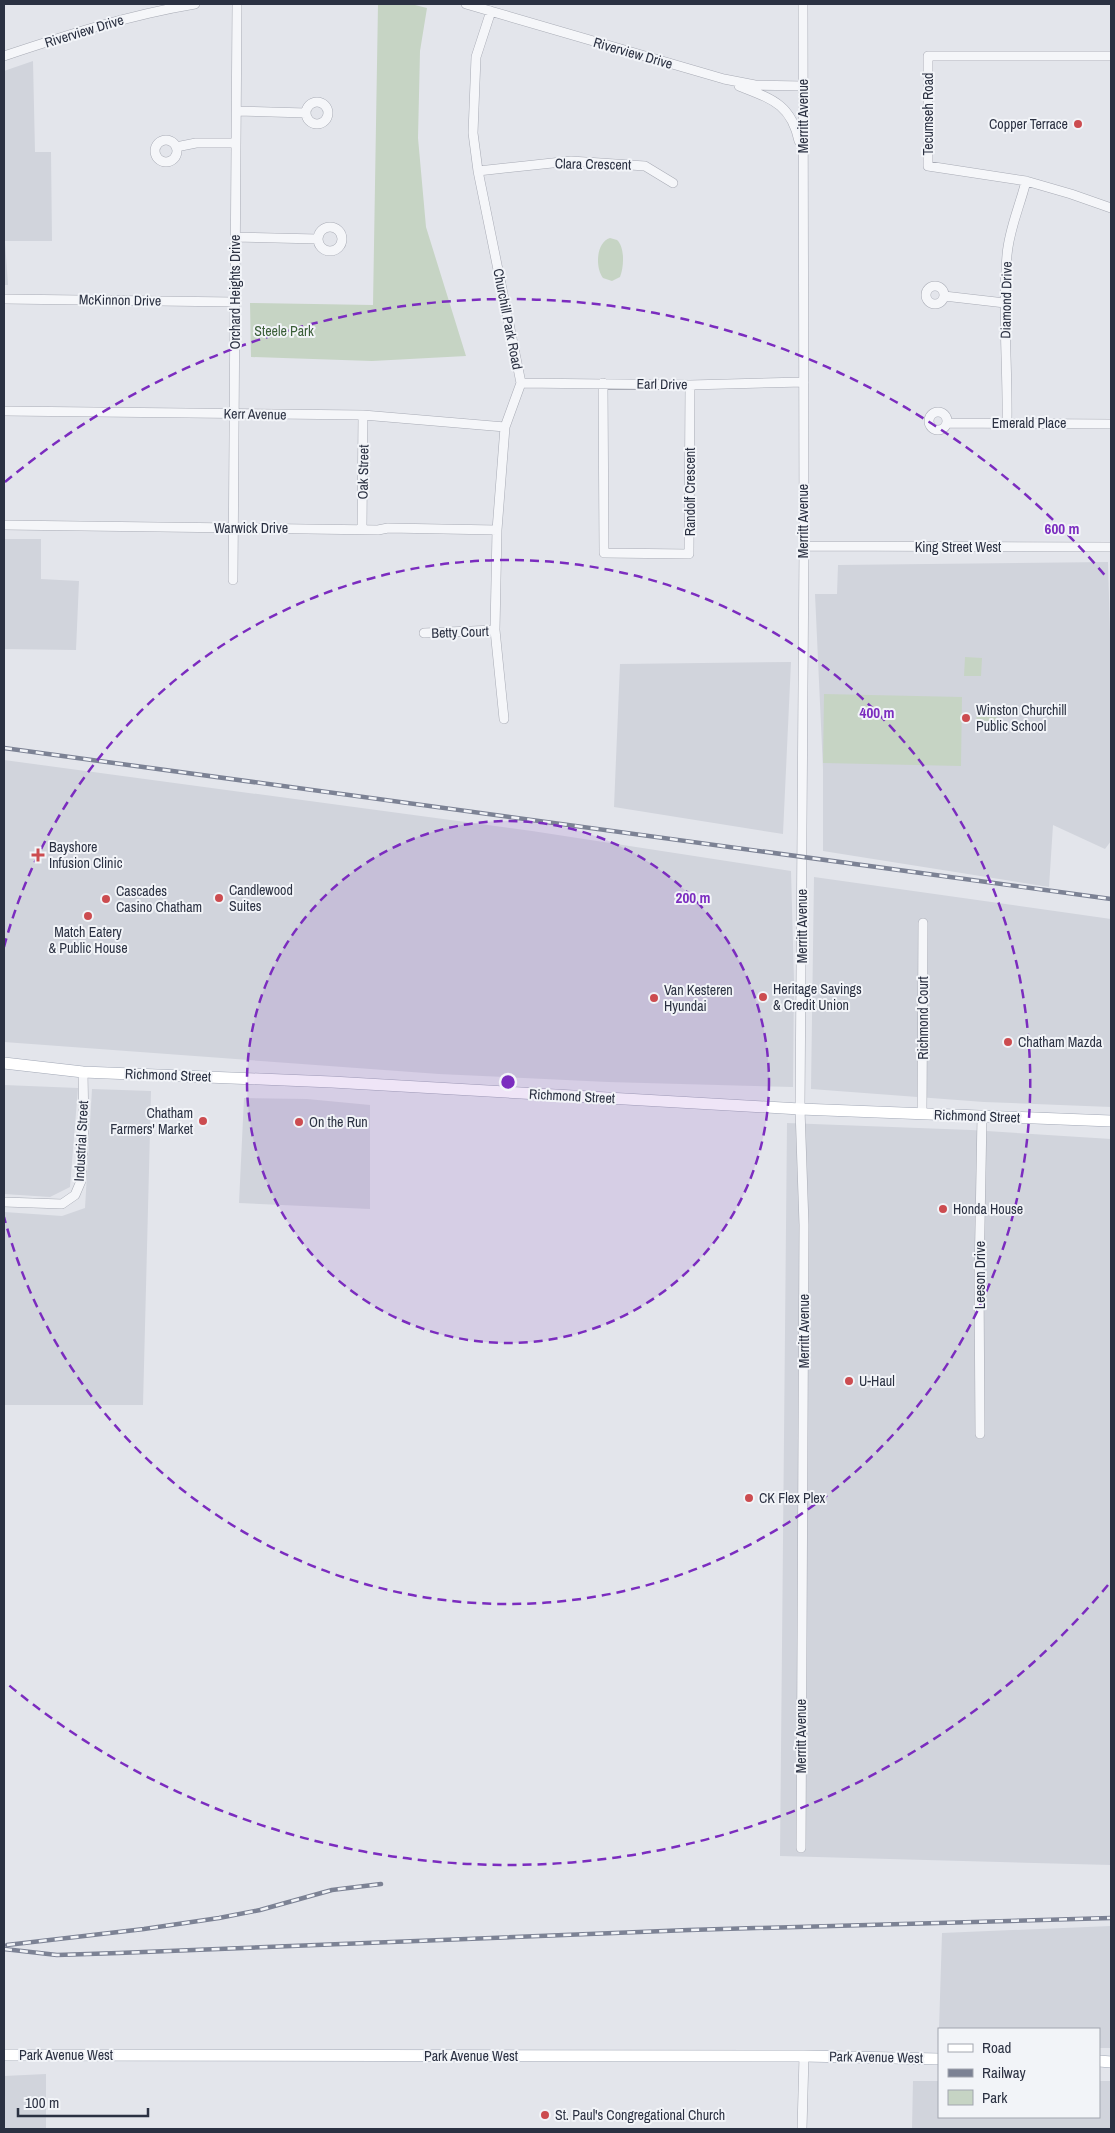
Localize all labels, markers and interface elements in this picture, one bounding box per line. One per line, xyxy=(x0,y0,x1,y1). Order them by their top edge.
street label: Riverview Drive xyxy=(42,10,126,52)
street label: Riverview Drive xyxy=(591,33,675,73)
street label: Tecumseh Road xyxy=(919,73,937,155)
street label: Merritt Avenue xyxy=(794,79,812,153)
place label: Copper Terrace xyxy=(989,115,1068,133)
marker: Copper Terrace xyxy=(1072,118,1084,130)
street label: Clara Crescent xyxy=(555,154,631,174)
street label: Orchard Heights Drive xyxy=(226,235,244,349)
street label: Diamond Drive xyxy=(996,261,1016,339)
street label: Churchill Park Road xyxy=(489,267,527,371)
street label: McKinnon Drive xyxy=(79,290,161,310)
park label: Steele Park xyxy=(254,322,314,340)
street label: Earl Drive xyxy=(636,375,688,393)
street label: Kerr Avenue xyxy=(223,404,287,424)
street label: Emerald Place xyxy=(992,414,1066,432)
street label: Oak Street xyxy=(354,444,372,500)
street label: Randolf Crescent xyxy=(681,448,699,536)
street label: Merritt Avenue xyxy=(794,484,812,558)
text: 600 m xyxy=(1045,518,1079,539)
street label: Warwick Drive xyxy=(214,519,288,537)
street label: King Street West xyxy=(915,538,1001,556)
street label: Betty Court xyxy=(431,622,489,642)
place label: Winston Churchill Public School xyxy=(976,701,1067,735)
text: 400 m xyxy=(860,702,894,723)
marker: Winston Churchill Public School xyxy=(960,712,972,724)
place label: Bayshore Infusion Clinic xyxy=(49,838,123,872)
marker: Bayshore Infusion Clinic xyxy=(31,848,45,862)
place label: Candlewood Suites xyxy=(229,881,293,915)
place label: Cascades Casino Chatham xyxy=(116,882,202,916)
text: 200 m xyxy=(676,887,710,908)
street label: Merritt Avenue xyxy=(793,889,811,963)
marker: Candlewood Suites xyxy=(213,892,225,904)
marker: Cascades Casino Chatham xyxy=(100,893,112,905)
marker: Match Eatery & Public House xyxy=(82,910,94,922)
place label: Match Eatery & Public House xyxy=(48,923,128,957)
street label: Richmond Court xyxy=(914,976,932,1060)
place label: Heritage Savings & Credit Union xyxy=(773,980,862,1014)
place label: Van Kesteren Hyundai xyxy=(664,981,733,1015)
marker: Heritage Savings & Credit Union xyxy=(757,991,769,1003)
marker: Van Kesteren Hyundai xyxy=(648,992,660,1004)
place label: Chatham Mazda xyxy=(1018,1033,1103,1051)
marker: Chatham Mazda xyxy=(1002,1036,1014,1048)
street label: Richmond Street xyxy=(125,1065,211,1085)
centre of rings xyxy=(499,1073,517,1091)
street label: Richmond Street xyxy=(529,1085,615,1107)
street label: Industrial Street xyxy=(70,1100,92,1182)
place label: Chatham Farmers' Market xyxy=(110,1104,193,1138)
street label: Richmond Street xyxy=(934,1106,1020,1126)
place label: On the Run xyxy=(309,1113,368,1131)
marker: Chatham Farmers' Market xyxy=(197,1115,209,1127)
marker: On the Run xyxy=(293,1116,305,1128)
place label: Honda House xyxy=(953,1200,1023,1218)
marker: Honda House xyxy=(937,1203,949,1215)
street label: Leeson Drive xyxy=(971,1241,989,1309)
street label: Merritt Avenue xyxy=(795,1294,813,1368)
place label: U-Haul xyxy=(859,1372,895,1390)
marker: U-Haul xyxy=(843,1375,855,1387)
place label: CK Flex Plex xyxy=(759,1489,826,1507)
marker: CK Flex Plex xyxy=(743,1492,755,1504)
street label: Merritt Avenue xyxy=(792,1699,810,1773)
legend xyxy=(938,2028,1100,2118)
text: Road xyxy=(982,2037,1011,2058)
street label: Park Avenue West xyxy=(19,2046,113,2064)
street label: Park Avenue West xyxy=(424,2047,518,2065)
street label: Park Avenue West xyxy=(829,2047,923,2067)
text: Railway xyxy=(982,2062,1027,2083)
scale bar xyxy=(18,2086,148,2118)
text: Park xyxy=(982,2087,1008,2108)
text: 100 m xyxy=(25,2092,59,2113)
place label: St. Paul's Congregational Church xyxy=(555,2106,725,2124)
marker: St. Paul's Congregational Church xyxy=(539,2109,551,2121)

